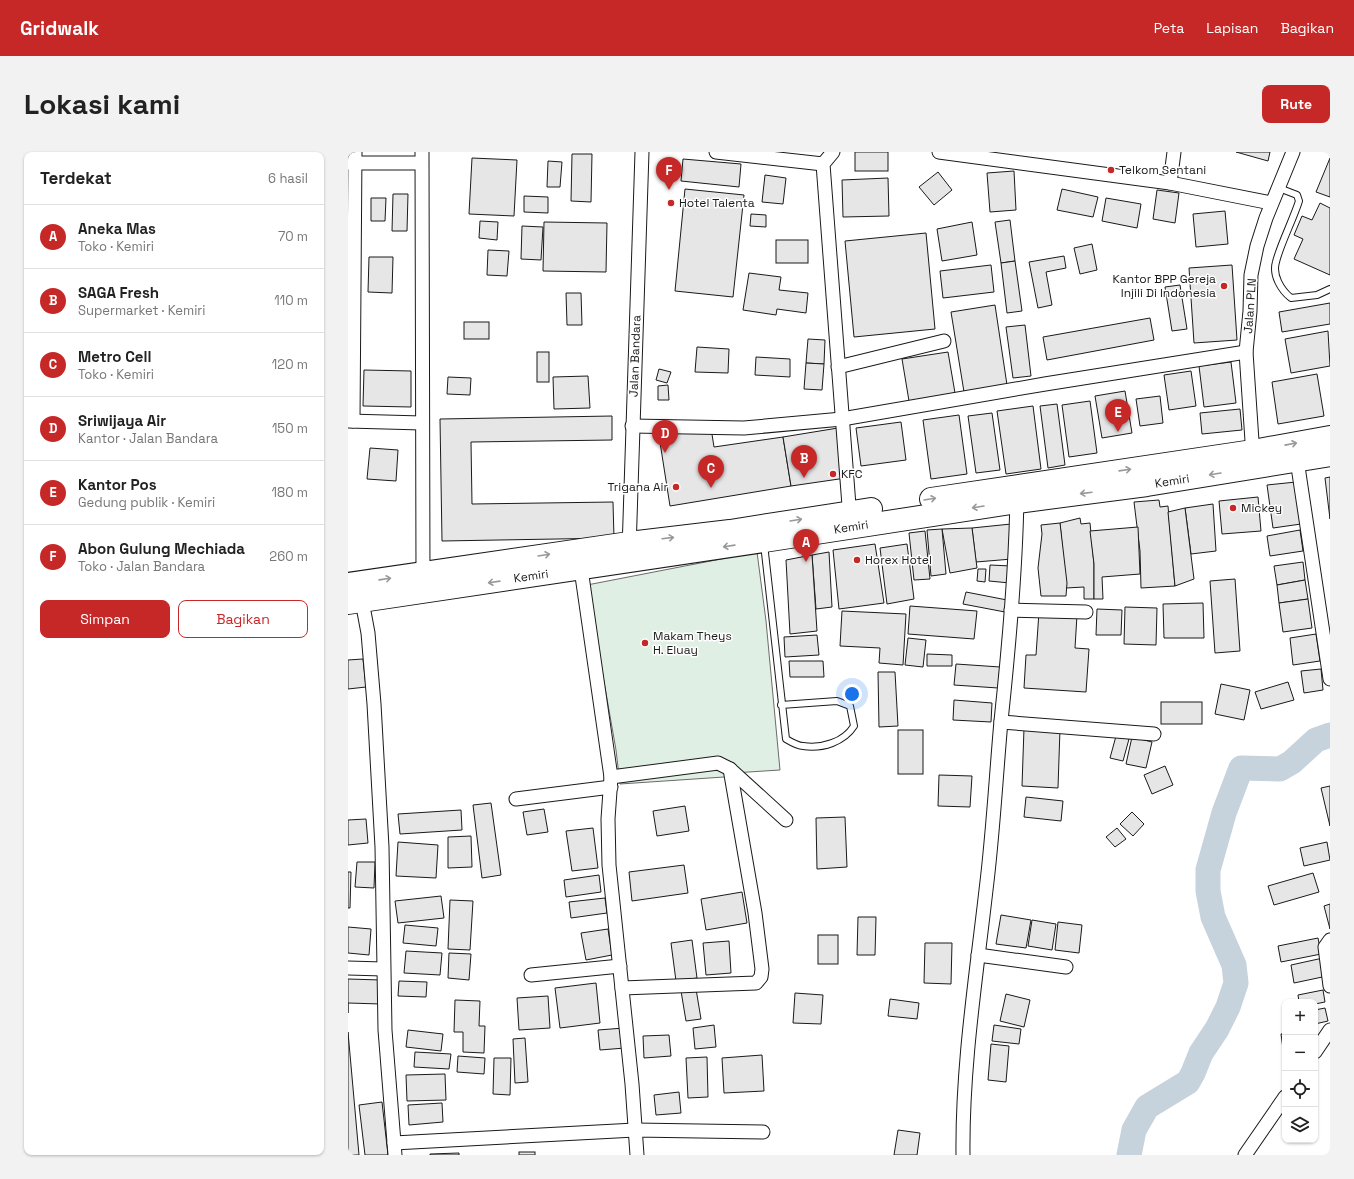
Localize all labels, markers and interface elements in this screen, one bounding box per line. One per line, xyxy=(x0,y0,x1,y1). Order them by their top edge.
text: Gridwalk xyxy=(20,16,99,41)
text: Peta xyxy=(1154,19,1184,37)
text: Lapisan xyxy=(1206,19,1258,37)
text: Bagikan xyxy=(1280,19,1334,37)
button: Rute xyxy=(1262,85,1330,123)
text: Lokasi kami xyxy=(24,86,180,122)
pin: F xyxy=(656,157,682,190)
place label: Telkom Sentani xyxy=(1119,162,1206,178)
marker: Telkom Sentani xyxy=(1106,165,1116,175)
text: Terdekat xyxy=(40,167,112,189)
text: 6 hasil xyxy=(268,170,308,187)
place label: Hotel Talenta xyxy=(679,195,755,211)
marker: Hotel Talenta xyxy=(666,198,676,208)
text: Aneka Mas xyxy=(78,219,156,238)
text: A xyxy=(49,228,57,245)
text: 70 m xyxy=(278,228,308,245)
text: Toko · Kemiri xyxy=(78,238,154,255)
place label: Kantor BPP Gereja Injili Di Indonesia xyxy=(1113,271,1216,301)
street label: Jalan PLN xyxy=(1240,278,1260,334)
marker: Kantor BPP Gereja Injili Di Indonesia xyxy=(1219,281,1229,291)
text: SAGA Fresh xyxy=(78,283,159,302)
text: B xyxy=(49,292,57,309)
text: 110 m xyxy=(274,292,308,309)
text: Supermarket · Kemiri xyxy=(78,302,205,319)
street label: Jalan Bandara xyxy=(626,315,644,397)
text: Metro Cell xyxy=(78,347,151,366)
text: C xyxy=(49,356,57,373)
text: 120 m xyxy=(272,356,308,373)
text: Toko · Kemiri xyxy=(78,366,154,383)
pin: E xyxy=(1105,399,1131,432)
text: Sriwijaya Air xyxy=(78,411,166,430)
text: D xyxy=(49,420,57,437)
text: 150 m xyxy=(272,420,308,437)
pin: D xyxy=(652,420,678,453)
text: Kantor · Jalan Bandara xyxy=(78,430,218,447)
one-way arrow xyxy=(1285,439,1298,447)
pin: B xyxy=(791,445,817,478)
pin: C xyxy=(698,455,724,488)
place label: KFC xyxy=(841,466,863,482)
one-way arrow xyxy=(1118,466,1131,474)
marker: KFC xyxy=(828,469,838,479)
street label: Kemiri xyxy=(1154,470,1191,492)
one-way arrow xyxy=(1209,470,1222,478)
text: Kantor Pos xyxy=(78,475,157,494)
place label: Trigana Air xyxy=(608,479,668,495)
marker: Trigana Air xyxy=(671,482,681,492)
text: E xyxy=(49,484,57,501)
text: 180 m xyxy=(272,484,308,501)
one-way arrow xyxy=(1080,489,1093,497)
text: Gedung publik · Kemiri xyxy=(78,494,215,511)
one-way arrow xyxy=(923,495,936,503)
place label: Mickey xyxy=(1241,500,1282,516)
one-way arrow xyxy=(972,503,985,511)
marker: Mickey xyxy=(1228,503,1238,513)
one-way arrow xyxy=(789,516,802,524)
street label: Kemiri xyxy=(833,516,870,538)
pin: A xyxy=(793,529,819,562)
one-way arrow xyxy=(661,535,674,542)
text: Abon Gulung Mechiada xyxy=(78,539,245,558)
one-way arrow xyxy=(723,542,736,550)
text: F xyxy=(50,548,56,565)
text: 260 m xyxy=(269,548,308,565)
one-way arrow xyxy=(537,551,550,559)
place label: Horex Hotel xyxy=(865,552,932,568)
marker: Horex Hotel xyxy=(852,555,862,565)
text: Toko · Jalan Bandara xyxy=(78,558,205,575)
street label: Kemiri xyxy=(513,566,549,586)
one-way arrow xyxy=(378,575,391,583)
one-way arrow xyxy=(488,578,501,586)
button: Simpan xyxy=(40,600,170,638)
button: Bagikan xyxy=(178,600,308,638)
place label: Makam Theys H. Eluay xyxy=(653,628,732,658)
marker: Makam Theys H. Eluay xyxy=(640,638,650,648)
your location xyxy=(842,684,862,704)
map controls xyxy=(1282,999,1318,1143)
button: + xyxy=(1282,999,1318,1035)
button: − xyxy=(1282,1035,1318,1071)
button: locate xyxy=(1282,1071,1318,1107)
button: layers xyxy=(1282,1107,1318,1143)

